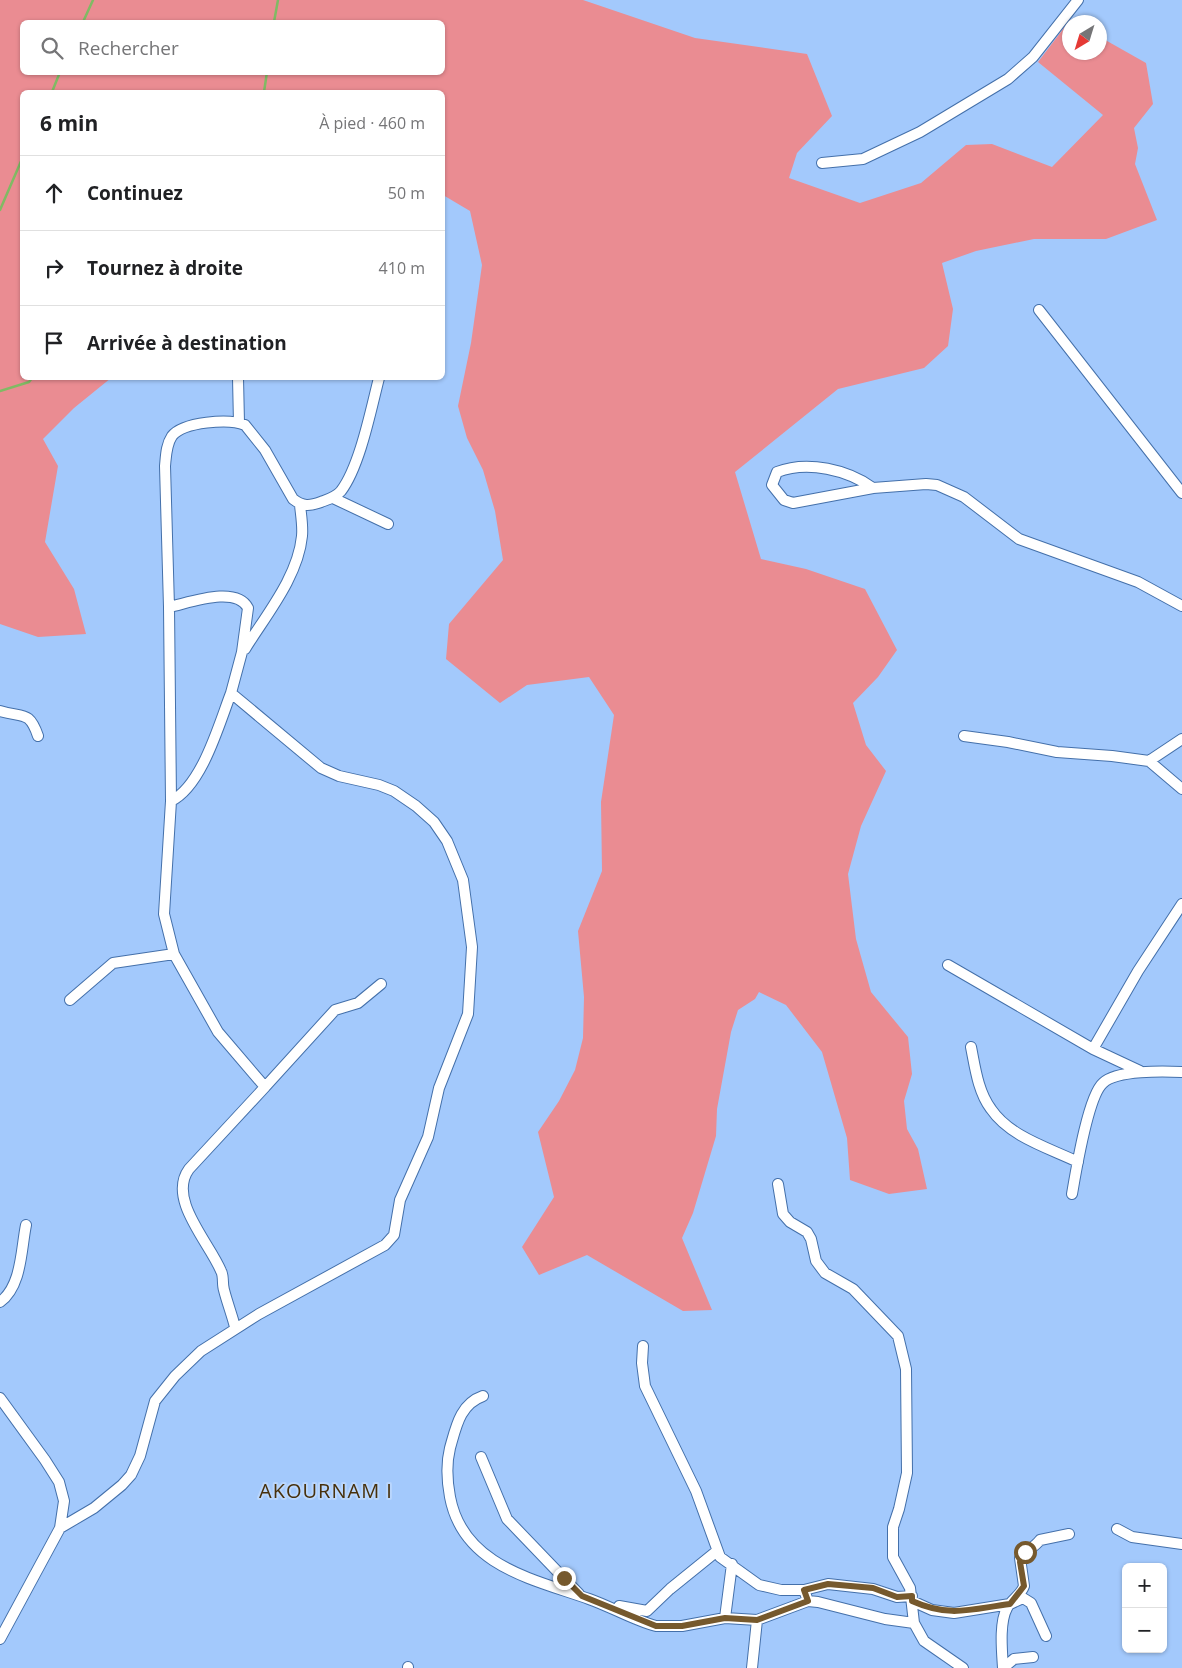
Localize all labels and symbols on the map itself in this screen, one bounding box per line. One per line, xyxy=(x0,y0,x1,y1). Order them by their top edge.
north arrow xyxy=(1062,15,1107,60)
district label: AKOURNAM I xyxy=(259,1477,393,1504)
route start xyxy=(1014,1541,1037,1564)
route end xyxy=(553,1567,576,1590)

